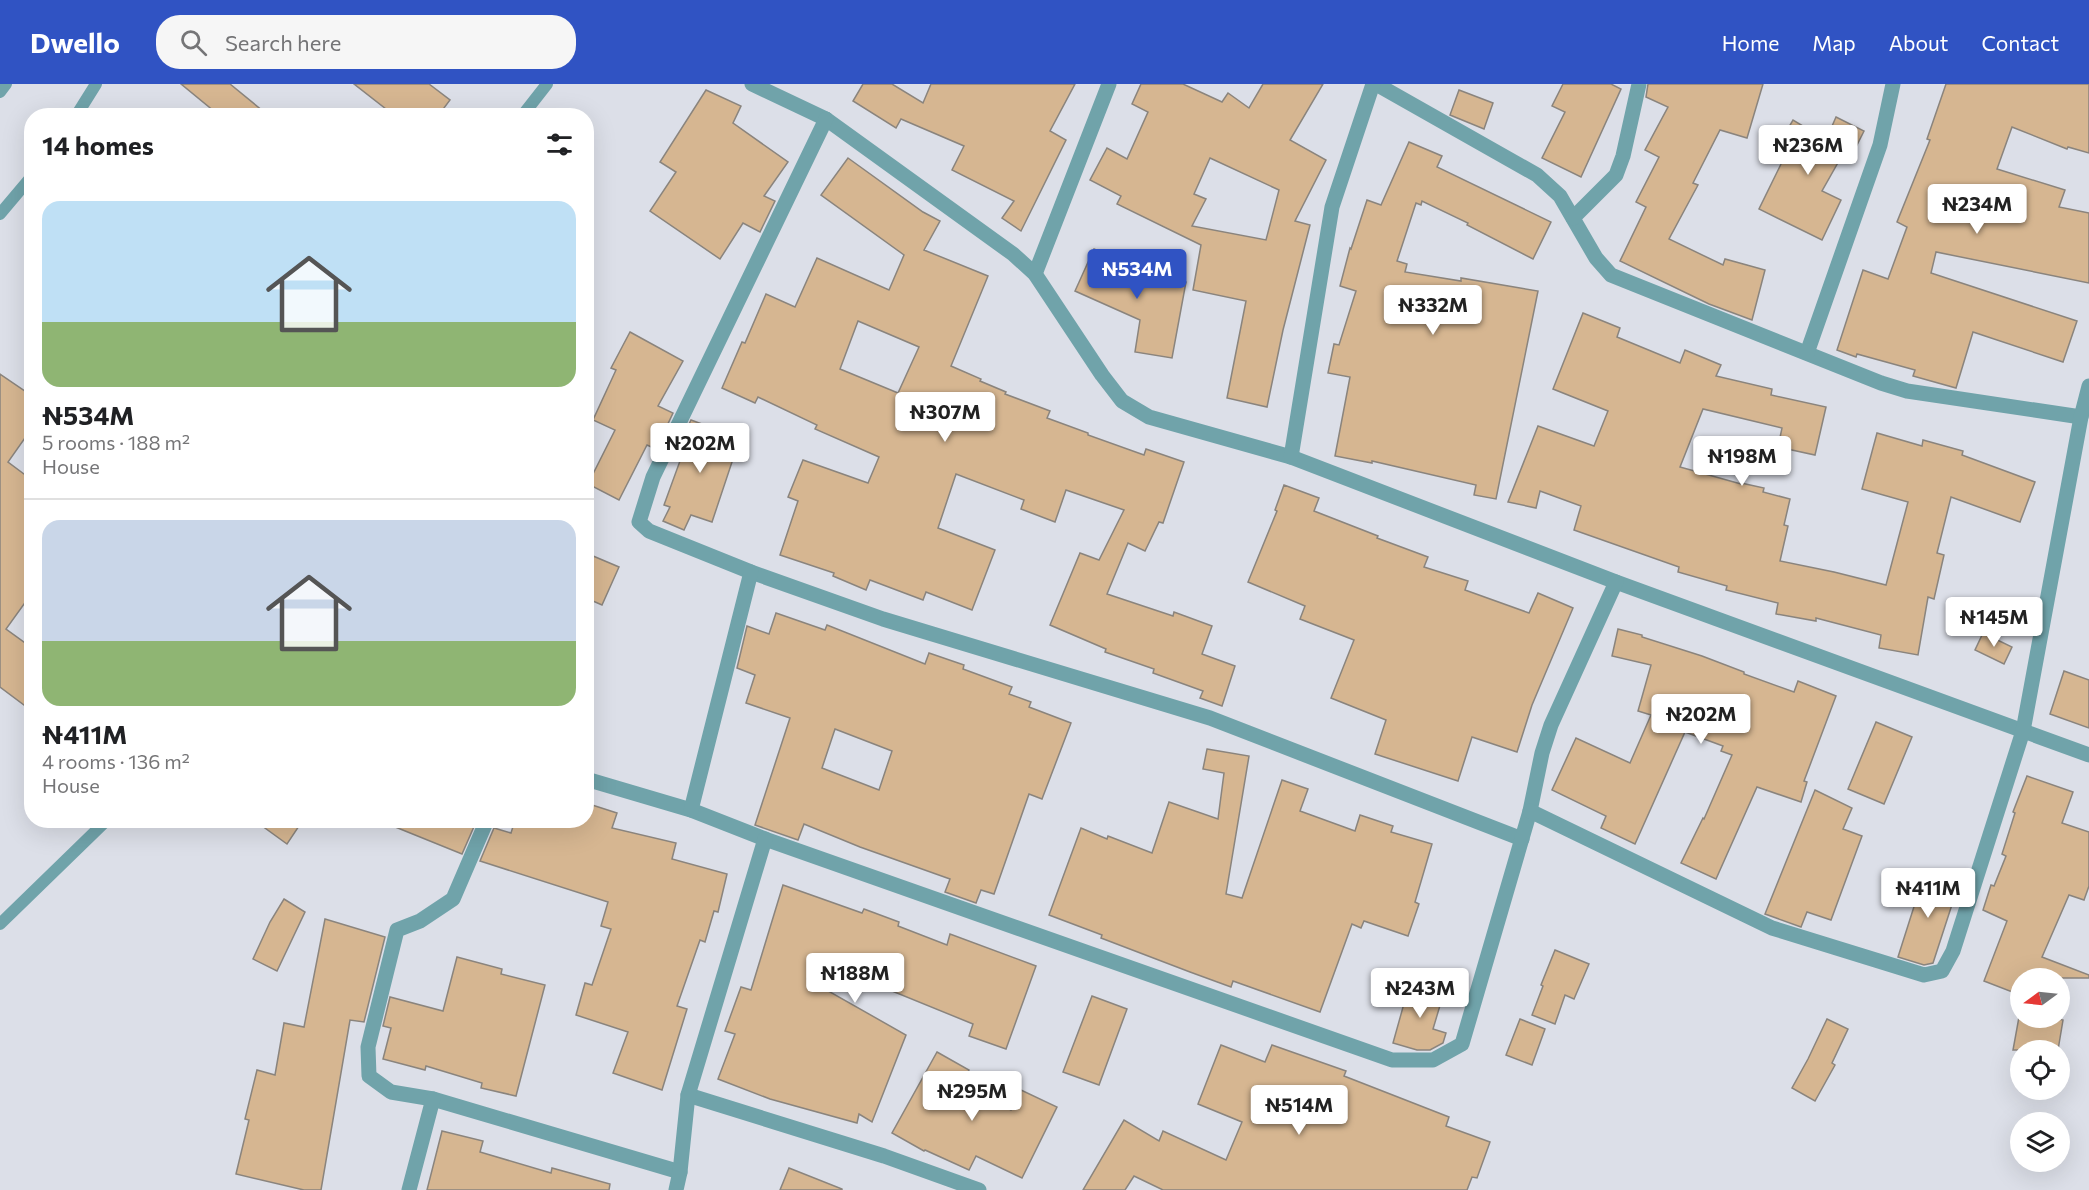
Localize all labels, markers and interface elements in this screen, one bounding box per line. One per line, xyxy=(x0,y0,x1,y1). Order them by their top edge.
search box xyxy=(156,15,576,69)
text: Dwello xyxy=(30,25,120,59)
icon: search xyxy=(177,26,210,59)
text: Search here xyxy=(225,29,341,56)
text: Home xyxy=(1722,30,1779,55)
text: Map xyxy=(1812,30,1856,55)
text: About xyxy=(1889,30,1948,55)
text: Contact xyxy=(1981,30,2059,55)
pin: ₦236M xyxy=(1766,125,1850,176)
icon: filters xyxy=(543,128,576,161)
text: 14 homes xyxy=(42,129,154,160)
text: ₦236M xyxy=(1773,132,1843,156)
pin: ₦234M xyxy=(1935,184,2019,235)
text: ₦234M xyxy=(1942,191,2012,215)
icon: home xyxy=(255,240,363,348)
pin: ₦534M xyxy=(1095,249,1179,300)
text: ₦534M xyxy=(1101,256,1173,280)
pin: ₦332M xyxy=(1391,285,1475,336)
text: ₦332M xyxy=(1398,292,1468,316)
pin: ₦307M xyxy=(903,392,987,443)
text: ₦534M xyxy=(42,399,134,430)
text: ₦307M xyxy=(909,399,981,423)
pin: ₦202M xyxy=(658,423,742,474)
text: 5 rooms · 188 m² xyxy=(42,430,190,454)
text: ₦202M xyxy=(664,430,736,454)
pin: ₦198M xyxy=(1700,436,1784,487)
text: ₦198M xyxy=(1707,443,1777,467)
text: House xyxy=(42,454,100,478)
icon: home xyxy=(255,559,363,667)
pin: ₦145M xyxy=(1952,597,2036,648)
text: ₦145M xyxy=(1960,604,2028,628)
pin: ₦202M xyxy=(1659,694,1743,745)
text: ₦202M xyxy=(1665,701,1737,725)
text: ₦411M xyxy=(42,718,127,749)
text: 4 rooms · 136 m² xyxy=(42,749,190,773)
text: House xyxy=(42,773,100,797)
pin: ₦411M xyxy=(1886,868,1970,919)
text: ₦411M xyxy=(1895,875,1961,899)
pin: ₦188M xyxy=(813,953,897,1004)
text: ₦188M xyxy=(820,960,890,984)
pin: ₦243M xyxy=(1378,968,1462,1019)
north arrow xyxy=(2010,968,2070,1028)
map controls xyxy=(2010,968,2070,1172)
text: ₦243M xyxy=(1385,975,1455,999)
button: locate xyxy=(2010,1040,2070,1100)
pin: ₦295M xyxy=(930,1071,1014,1122)
text: ₦295M xyxy=(937,1078,1007,1102)
pin: ₦514M xyxy=(1257,1085,1341,1136)
text: ₦514M xyxy=(1265,1092,1333,1116)
button: layers xyxy=(2010,1112,2070,1172)

